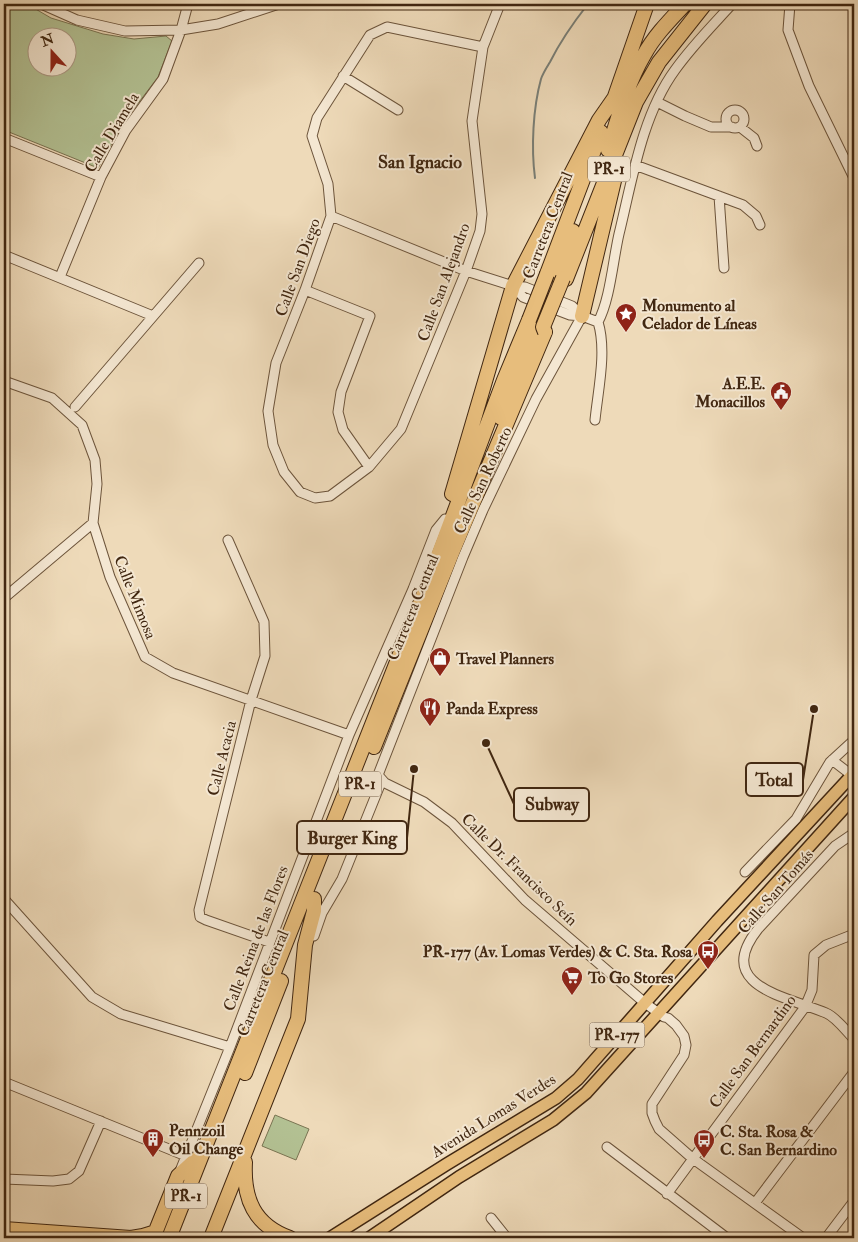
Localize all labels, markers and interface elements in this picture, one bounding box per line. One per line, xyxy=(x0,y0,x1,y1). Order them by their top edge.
north arrow xyxy=(28,28,78,78)
text: N xyxy=(38,30,57,51)
street label: Calle Diamela xyxy=(80,88,144,176)
district label: San Ignacio xyxy=(378,151,462,174)
road number: PR-1 xyxy=(588,156,630,182)
street label: Carretera Central xyxy=(518,169,578,282)
street label: Calle San Diego xyxy=(271,215,325,319)
street label: Calle San Alejandro xyxy=(413,220,475,344)
place label: Monumento al Celador de Líneas xyxy=(641,296,757,334)
place icon: Monumento al Celador de Líneas xyxy=(614,302,638,333)
place label: A.E.E. Monacillos xyxy=(694,374,766,412)
public building icon: A.E.E. Monacillos xyxy=(769,380,793,411)
street label: Calle San Roberto xyxy=(449,423,517,537)
street label: Carretera Central xyxy=(382,551,443,663)
street label: Calle Mimosa xyxy=(109,553,161,642)
shop icon: Travel Planners xyxy=(428,646,452,677)
place label: Travel Planners xyxy=(455,649,555,669)
restaurant icon: Panda Express xyxy=(418,696,442,727)
place label: Panda Express xyxy=(446,699,538,720)
street label: Calle Acacia xyxy=(203,718,241,798)
callout: Total xyxy=(746,763,803,796)
text: Total xyxy=(754,769,793,792)
road number: PR-1 xyxy=(339,772,381,796)
callout: Subway xyxy=(514,788,589,821)
text: Subway xyxy=(525,793,580,816)
street label: Calle Dr. Francisco Seín xyxy=(457,809,582,930)
callout: Burger King xyxy=(297,821,407,854)
text: Burger King xyxy=(307,827,398,850)
street label: Calle San Tomás xyxy=(734,845,818,938)
street label: Calle Reina de las Flores xyxy=(219,863,293,1014)
street label: Carretera Central xyxy=(232,927,293,1039)
bus stop icon: PR-177 (Av. Lomas Verdes) & C. Sta. Rosa xyxy=(696,939,720,970)
place label: PR-177 (Av. Lomas Verdes) & C. Sta. Rosa xyxy=(423,942,692,962)
supermarket icon: To Go Stores xyxy=(560,965,584,996)
place label: To Go Stores xyxy=(587,968,674,988)
street label: Calle San Bernardino xyxy=(705,991,801,1112)
road number: PR-177 xyxy=(590,1022,644,1048)
street label: Avenida Lomas Verdes xyxy=(427,1069,560,1163)
place label: Pennzoil Oil Change xyxy=(169,1121,244,1160)
place label: C. Sta. Rosa & C. San Bernardino xyxy=(720,1122,837,1160)
building icon: Pennzoil Oil Change xyxy=(141,1127,165,1158)
bus stop icon: C. Sta. Rosa & C. San Bernardino xyxy=(692,1128,716,1159)
road number: PR-1 xyxy=(165,1184,207,1208)

